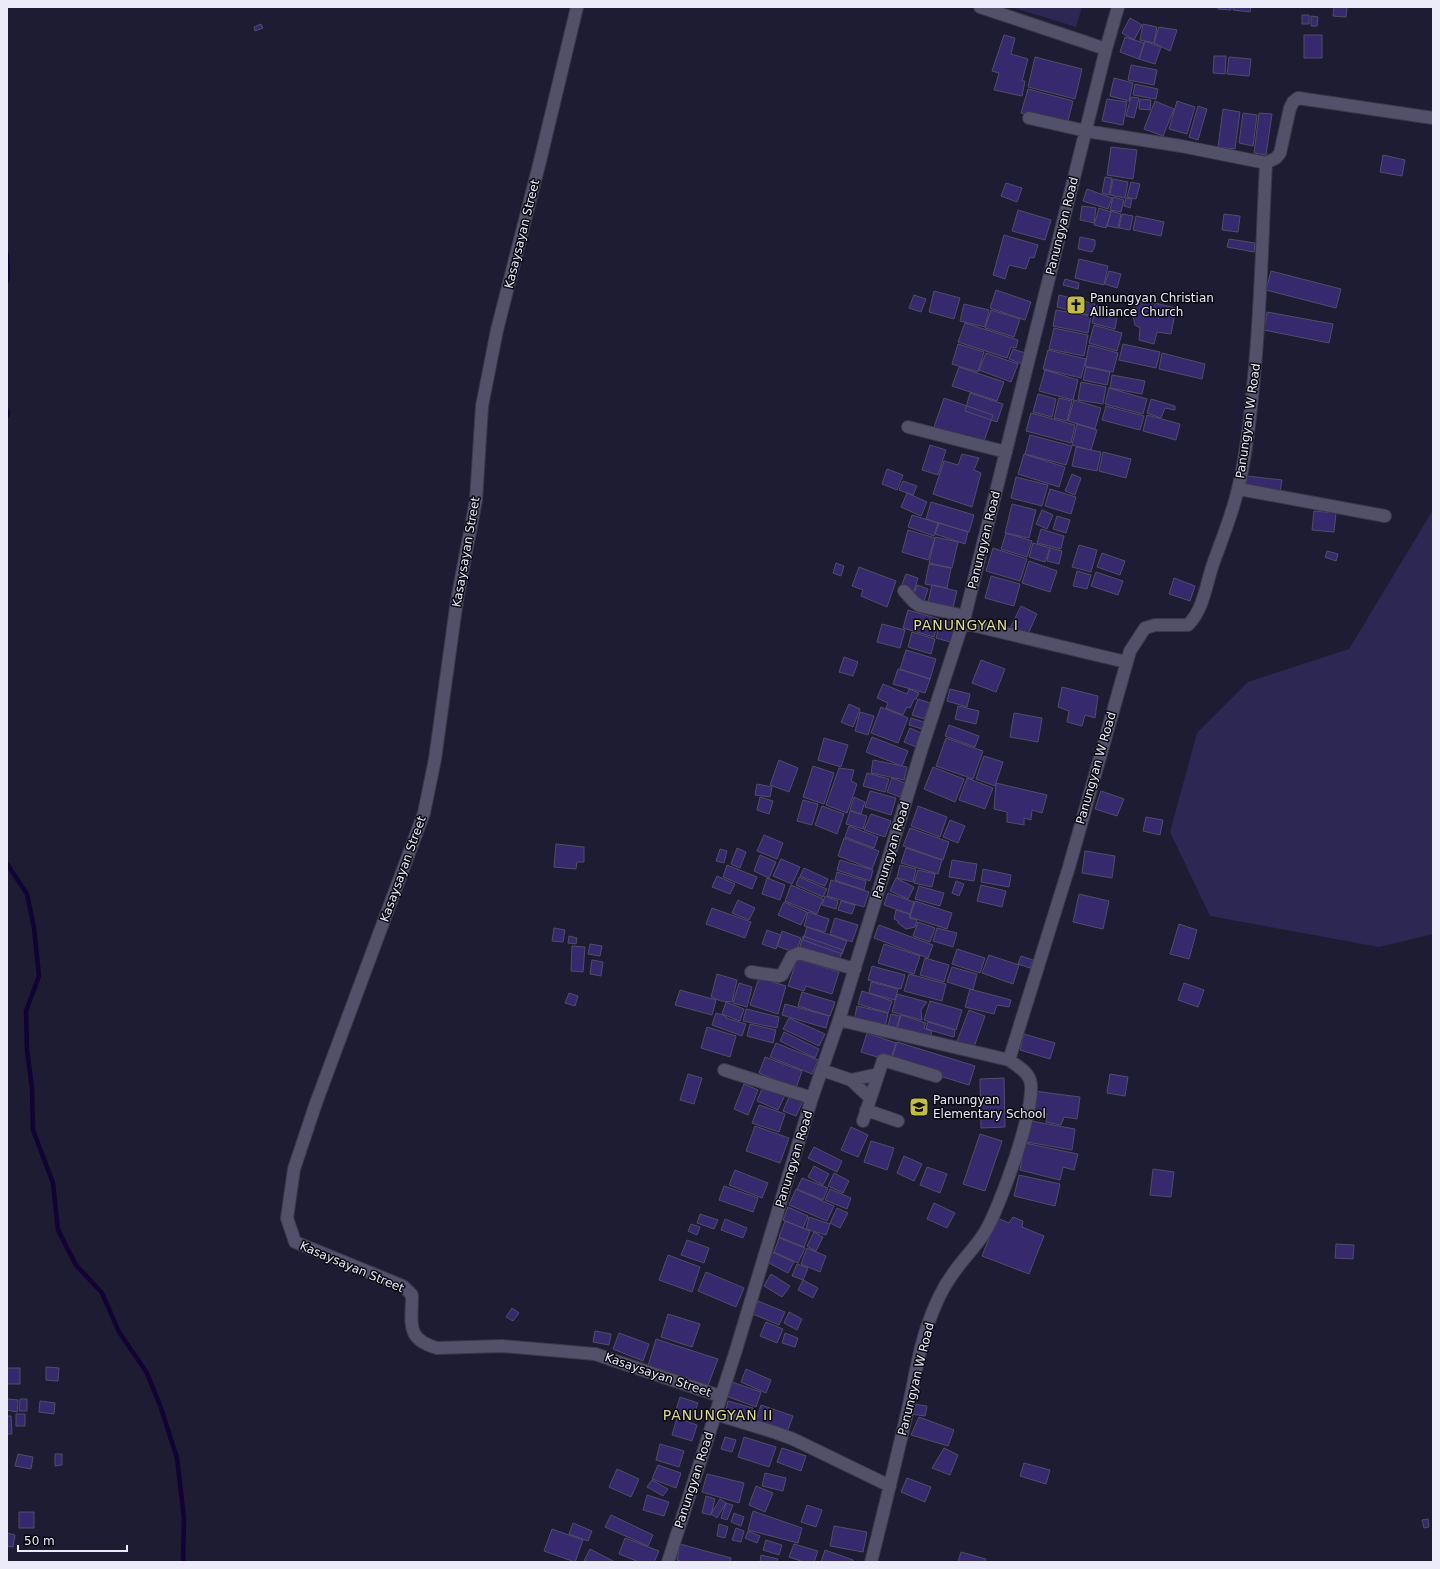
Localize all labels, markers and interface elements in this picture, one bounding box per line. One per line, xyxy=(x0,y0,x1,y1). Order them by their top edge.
street label: Panungyan Road xyxy=(1043,176,1081,276)
street label: Kasaysayan Street xyxy=(502,178,542,290)
place label: Panungyan Christian Alliance Church xyxy=(1090,291,1214,319)
church icon: Panungyan Christian Alliance Church xyxy=(1065,294,1087,316)
street label: Panungyan W Road xyxy=(1233,363,1263,479)
street label: Panungyan Road xyxy=(965,490,1003,590)
street label: Kasaysayan Street xyxy=(449,496,483,608)
district label: PANUNGYAN I xyxy=(913,617,1019,633)
street label: Panungyan W Road xyxy=(1073,710,1119,826)
street label: Panungyan Road xyxy=(870,800,912,900)
street label: Kasaysayan Street xyxy=(377,814,429,924)
place label: Panungyan Elementary School xyxy=(933,1093,1046,1121)
school or university icon: Panungyan Elementary School xyxy=(908,1096,930,1118)
street label: Panungyan Road xyxy=(773,1109,815,1209)
street label: Kasaysayan Street xyxy=(298,1239,406,1295)
street label: Panungyan W Road xyxy=(895,1321,937,1437)
street label: Kasaysayan Street xyxy=(603,1350,713,1400)
district label: PANUNGYAN II xyxy=(663,1407,773,1423)
street label: Panungyan Road xyxy=(672,1430,716,1530)
scale bar xyxy=(18,1527,127,1553)
text: 50 m xyxy=(24,1534,55,1548)

